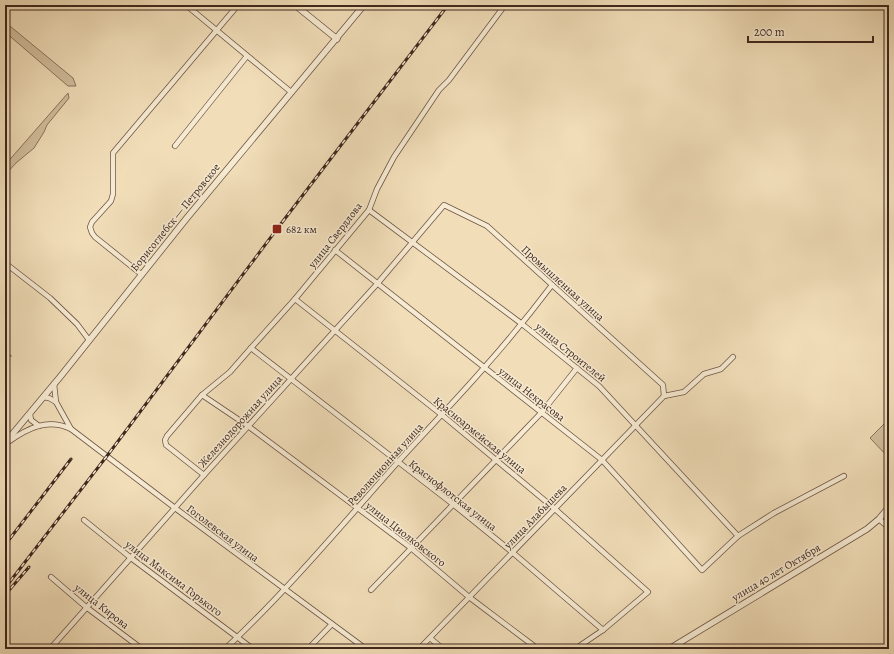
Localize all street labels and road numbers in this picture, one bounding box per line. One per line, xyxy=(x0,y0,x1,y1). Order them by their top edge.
street label: Борисоглебск — Петровское xyxy=(127,160,224,274)
street label: улица Свердлова xyxy=(304,199,366,272)
street label: Промышленная улица xyxy=(518,242,608,325)
street label: улица Строителей xyxy=(532,319,609,385)
street label: улица Некрасова xyxy=(495,363,569,426)
street label: Железнодорожная улица xyxy=(195,371,286,471)
street label: Красноармейская улица xyxy=(430,393,530,478)
street label: Революционная улица xyxy=(344,419,427,509)
street label: Краснофлотская улица xyxy=(406,456,501,535)
street label: улица Алабышева xyxy=(500,480,571,553)
street label: улица Циолковского xyxy=(362,498,449,571)
street label: Гоголевская улица xyxy=(183,501,263,566)
street label: улица Максима Горького xyxy=(121,536,226,620)
street label: улица 40 лет Октября xyxy=(728,540,823,605)
street label: улица Кирова xyxy=(71,580,133,633)

